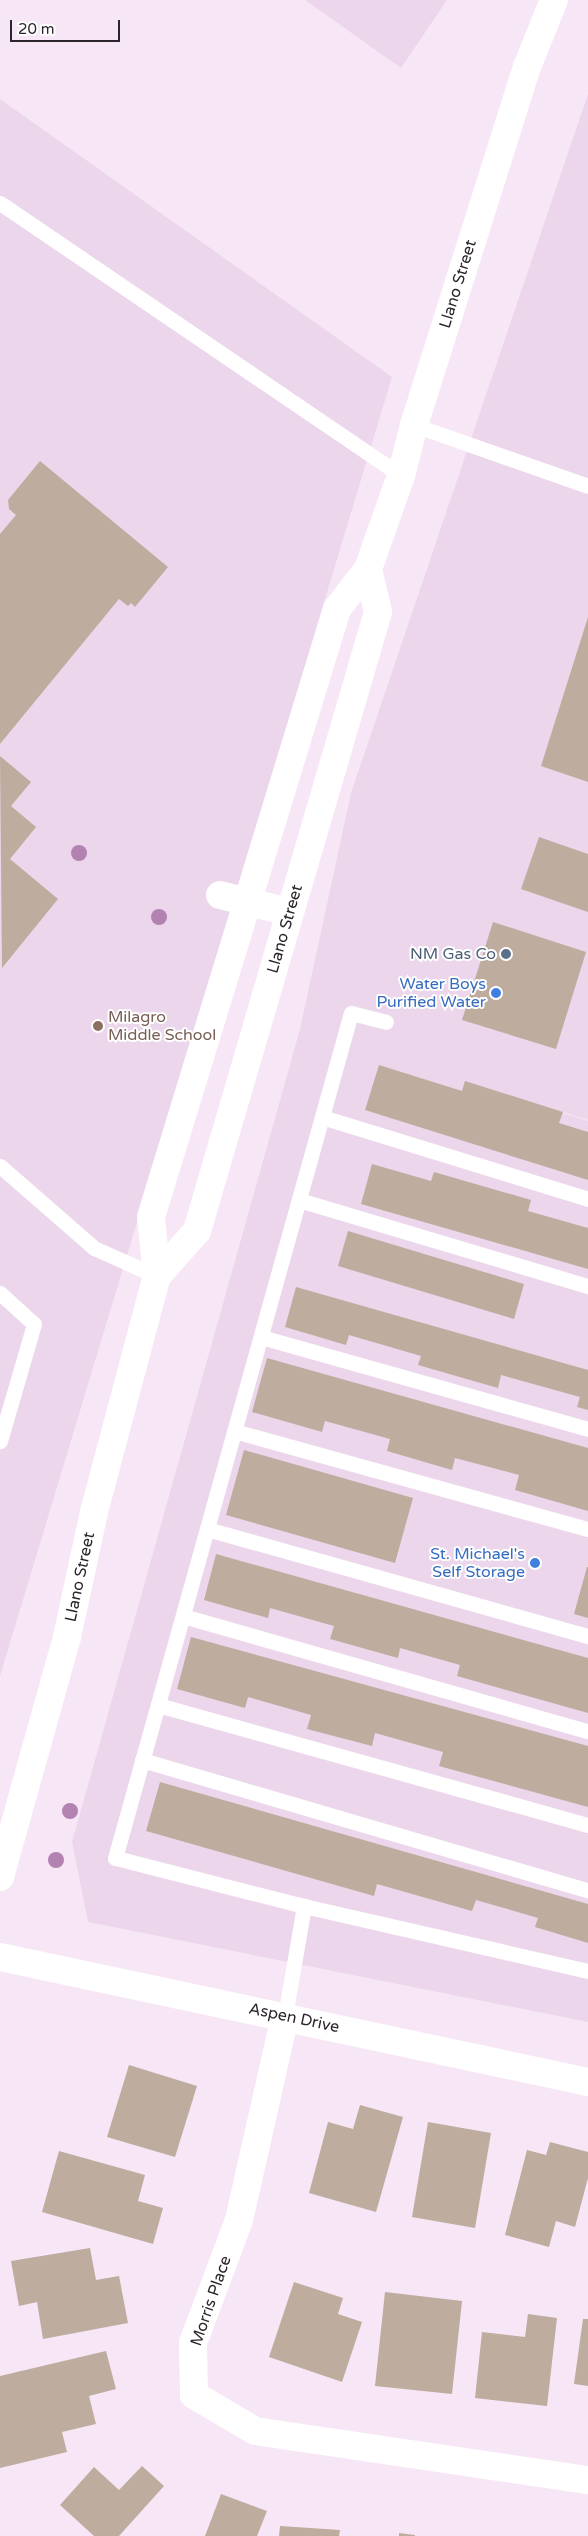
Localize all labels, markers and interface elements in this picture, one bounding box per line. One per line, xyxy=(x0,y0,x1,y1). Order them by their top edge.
scale bar xyxy=(12,10,122,42)
text: 20 m xyxy=(18,20,55,38)
street label: Llano Street xyxy=(435,237,481,331)
street label: Llano Street xyxy=(263,882,307,976)
place label: NM Gas Co xyxy=(410,944,496,964)
marker: NM Gas Co xyxy=(500,948,512,960)
place label: Water Boys Purified Water xyxy=(376,974,486,1012)
marker: Water Boys Purified Water xyxy=(490,987,502,999)
place label: Milagro Middle School xyxy=(108,1007,216,1045)
marker: Milagro Middle School xyxy=(92,1020,104,1032)
street label: Llano Street xyxy=(61,1530,99,1624)
place label: St. Michael's Self Storage xyxy=(430,1544,525,1582)
marker: St. Michael's Self Storage xyxy=(529,1557,541,1569)
street label: Aspen Drive xyxy=(247,1999,341,2037)
street label: Morris Place xyxy=(187,2253,235,2349)

